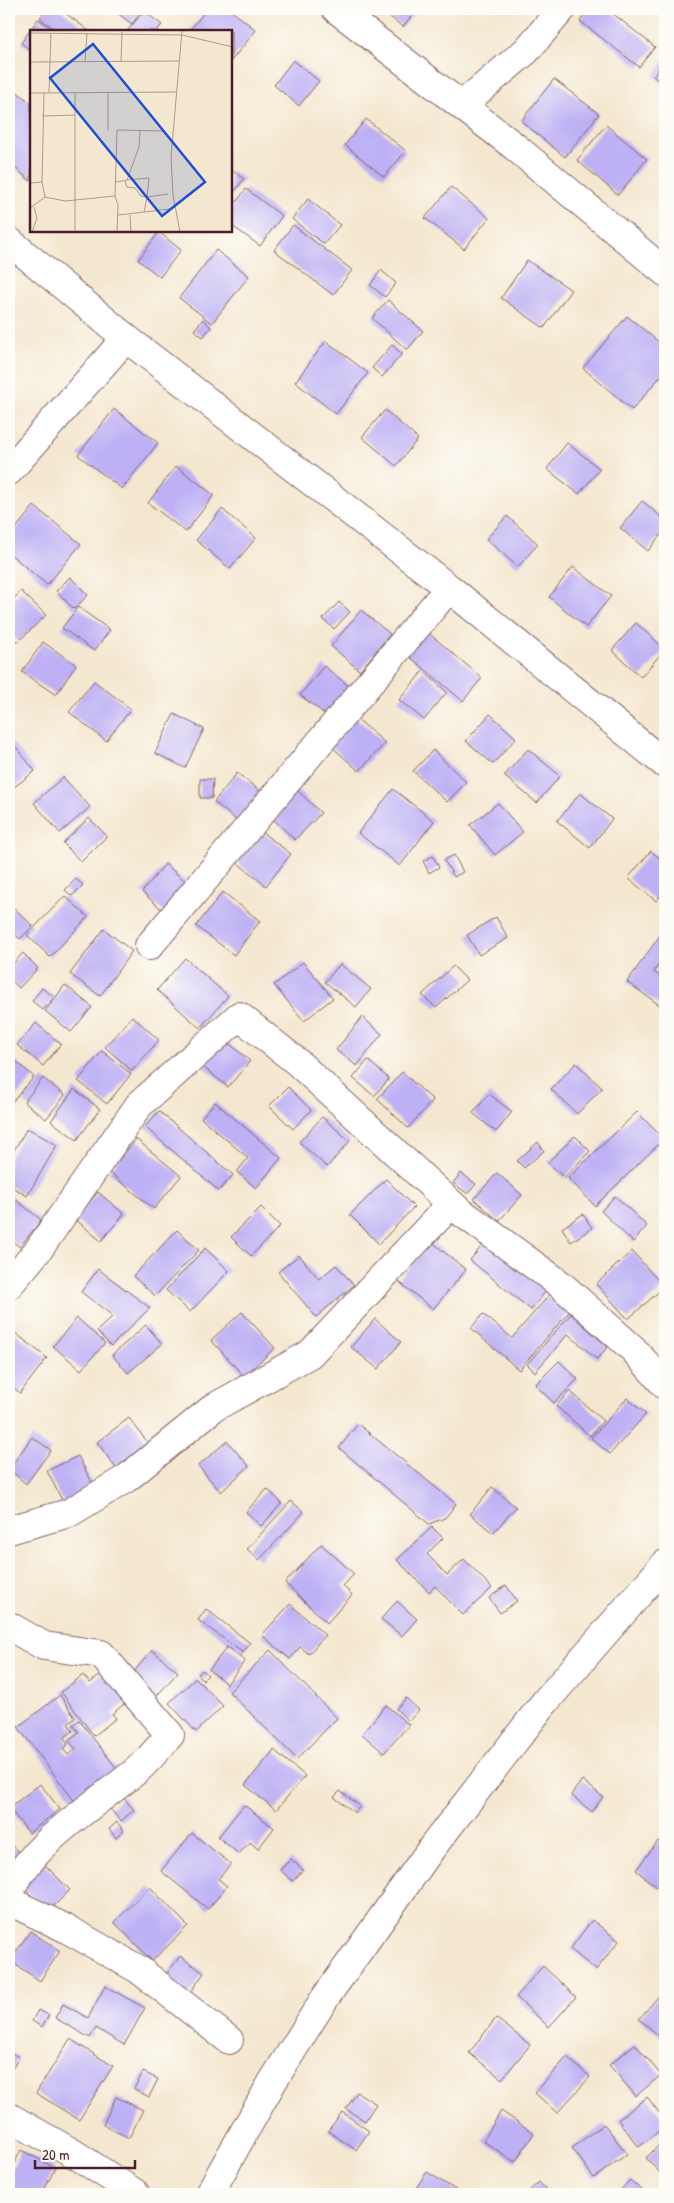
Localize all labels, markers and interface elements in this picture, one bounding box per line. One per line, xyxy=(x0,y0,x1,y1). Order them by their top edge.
inset map xyxy=(30,30,232,232)
scale bar xyxy=(35,2138,135,2170)
text: 20 m xyxy=(42,2144,69,2165)

